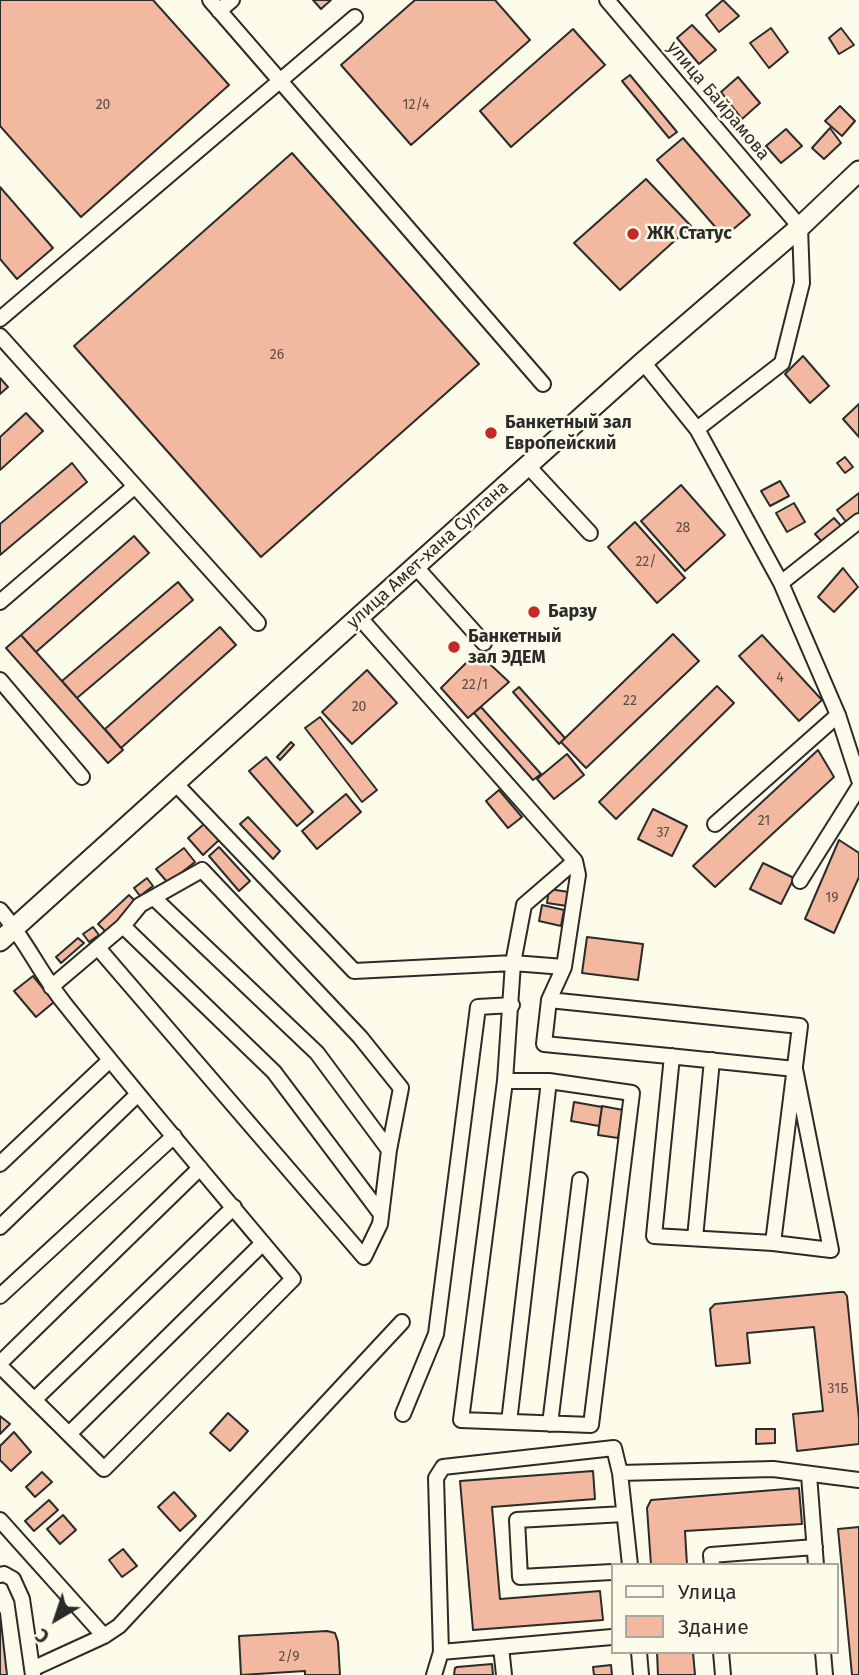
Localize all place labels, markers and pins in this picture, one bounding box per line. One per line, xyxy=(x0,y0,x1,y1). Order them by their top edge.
place label: ЖК Статус xyxy=(647,223,732,245)
marker: ЖК Статус xyxy=(625,226,641,242)
place label: Банкетный зал Европейский xyxy=(505,412,632,454)
marker: Банкетный зал Европейский xyxy=(483,425,499,441)
place label: Барзу xyxy=(548,601,597,623)
marker: Барзу xyxy=(526,604,542,620)
place label: Банкетный зал ЭДЕМ xyxy=(468,626,562,668)
marker: Банкетный зал ЭДЕМ xyxy=(446,639,462,655)

